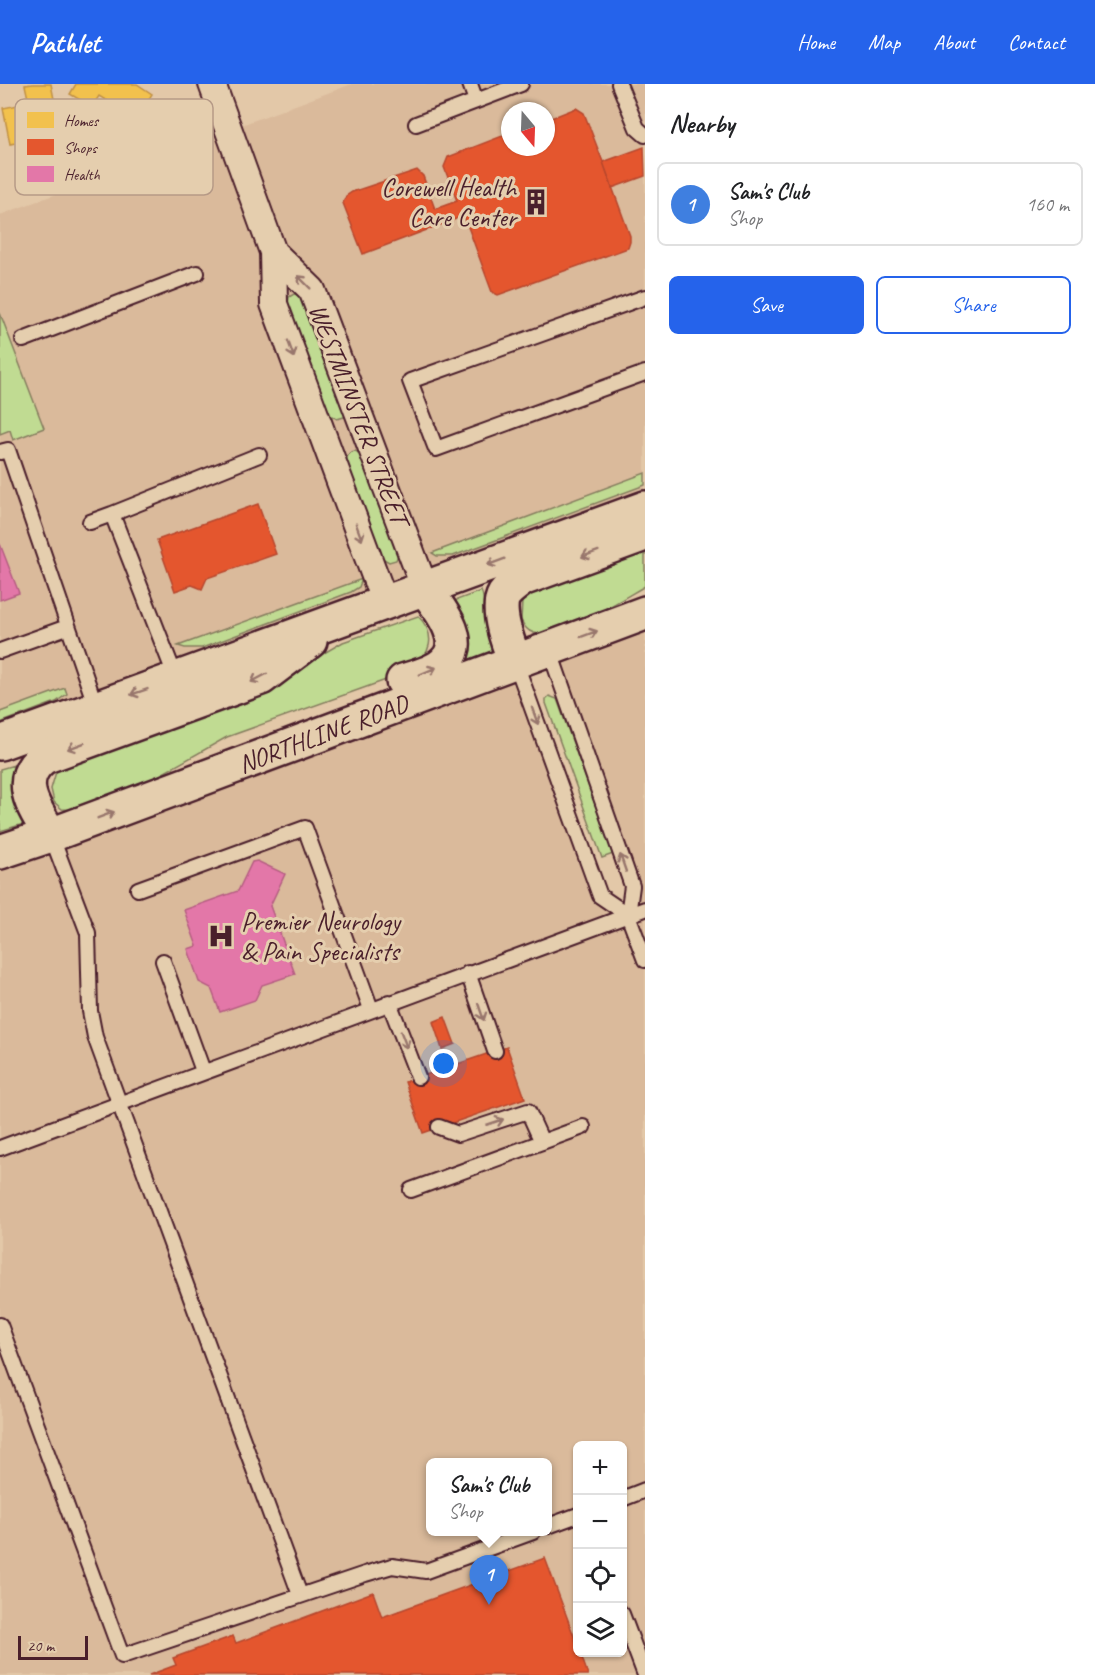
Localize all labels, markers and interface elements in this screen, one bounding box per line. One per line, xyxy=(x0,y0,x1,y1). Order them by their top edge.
text: Pathlet xyxy=(30,25,100,60)
text: Home xyxy=(797,29,835,55)
text: Map xyxy=(868,29,900,55)
text: About xyxy=(933,29,975,55)
text: Contact xyxy=(1008,29,1065,55)
legend xyxy=(15,99,213,195)
north arrow xyxy=(501,102,555,156)
text: Nearby xyxy=(669,107,734,140)
text: Homes xyxy=(64,111,100,131)
text: Shops xyxy=(64,138,98,158)
text: Health xyxy=(64,165,101,185)
place label: Corewell Health Care Center xyxy=(381,171,519,234)
text: Sam's Club xyxy=(728,178,809,206)
building icon: Corewell Health Care Center xyxy=(521,187,551,217)
text: 1 xyxy=(686,192,695,217)
text: 160 m xyxy=(1026,192,1069,217)
text: Shop xyxy=(728,206,762,231)
one-way arrow xyxy=(296,274,311,289)
button: Save xyxy=(669,276,864,334)
button: Share xyxy=(876,276,1071,334)
street label: WESTMINSTER STREET xyxy=(301,299,418,536)
one-way arrow xyxy=(287,340,298,358)
one-way arrow xyxy=(354,523,365,541)
one-way arrow xyxy=(581,550,600,561)
one-way arrow xyxy=(488,557,506,568)
one-way arrow xyxy=(580,627,598,638)
one-way arrow xyxy=(418,665,437,676)
one-way arrow xyxy=(250,673,268,684)
street label: NORTHLINE ROAD xyxy=(233,686,414,781)
one-way arrow xyxy=(130,687,149,698)
one-way arrow xyxy=(531,706,542,725)
one-way arrow xyxy=(67,741,86,752)
one-way arrow xyxy=(96,808,114,819)
one-way arrow xyxy=(617,854,628,873)
place label: Premier Neurology & Pain Specialists xyxy=(241,905,402,968)
hospital icon: Premier Neurology & Pain Specialists xyxy=(206,921,236,951)
one-way arrow xyxy=(477,1002,488,1021)
one-way arrow xyxy=(399,1030,410,1049)
your location xyxy=(429,1049,458,1078)
one-way arrow xyxy=(485,1116,504,1127)
map controls xyxy=(573,1441,627,1657)
button: + xyxy=(573,1441,627,1495)
popup xyxy=(426,1458,552,1536)
text: Sam's Club xyxy=(449,1471,529,1499)
button: − xyxy=(573,1495,627,1549)
text: Shop xyxy=(449,1499,483,1524)
button: locate xyxy=(573,1549,627,1603)
pin: 1 xyxy=(470,1556,508,1605)
button: layers xyxy=(573,1603,627,1657)
scale bar xyxy=(18,1633,88,1660)
text: 20 m xyxy=(27,1636,54,1656)

